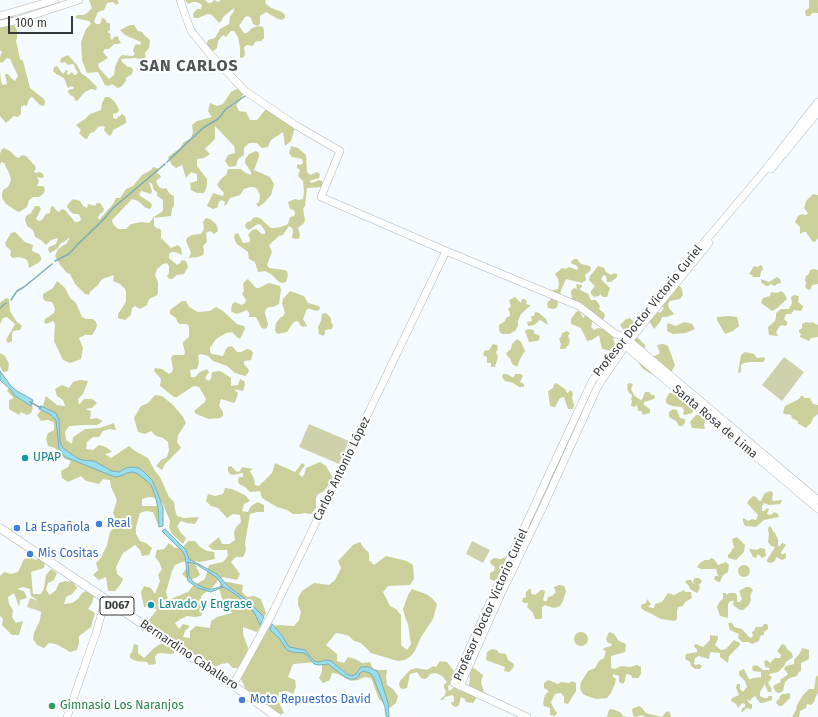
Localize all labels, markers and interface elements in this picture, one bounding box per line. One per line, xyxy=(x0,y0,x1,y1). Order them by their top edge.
scale bar xyxy=(10,8,75,34)
text: 100 m xyxy=(15,16,47,30)
district label: SAN CARLOS xyxy=(139,57,239,77)
street label: Profesor Doctor Victorio Curiel xyxy=(590,242,706,380)
street label: Santa Rosa de Lima xyxy=(670,382,760,462)
street label: Carlos Antonio López xyxy=(310,415,374,523)
place label: UPAP xyxy=(33,451,61,465)
marker: UPAP xyxy=(20,453,30,463)
place label: Real xyxy=(107,517,130,531)
marker: Real xyxy=(94,519,104,529)
place label: La Española xyxy=(25,521,90,535)
marker: La Española xyxy=(12,523,22,533)
street label: Profesor Doctor Victorio Curiel xyxy=(451,527,531,683)
place label: Mis Cositas xyxy=(38,547,98,561)
marker: Mis Cositas xyxy=(25,549,35,559)
road number: D067 xyxy=(100,597,134,615)
place label: Lavado y Engrase xyxy=(159,598,252,612)
marker: Lavado y Engrase xyxy=(146,600,156,610)
street label: Bernardino Caballero xyxy=(137,617,241,693)
place label: Moto Repuestos David xyxy=(250,693,371,707)
marker: Moto Repuestos David xyxy=(237,695,247,705)
place label: Gimnasio Los Naranjos xyxy=(60,699,184,713)
marker: Gimnasio Los Naranjos xyxy=(47,701,57,711)

